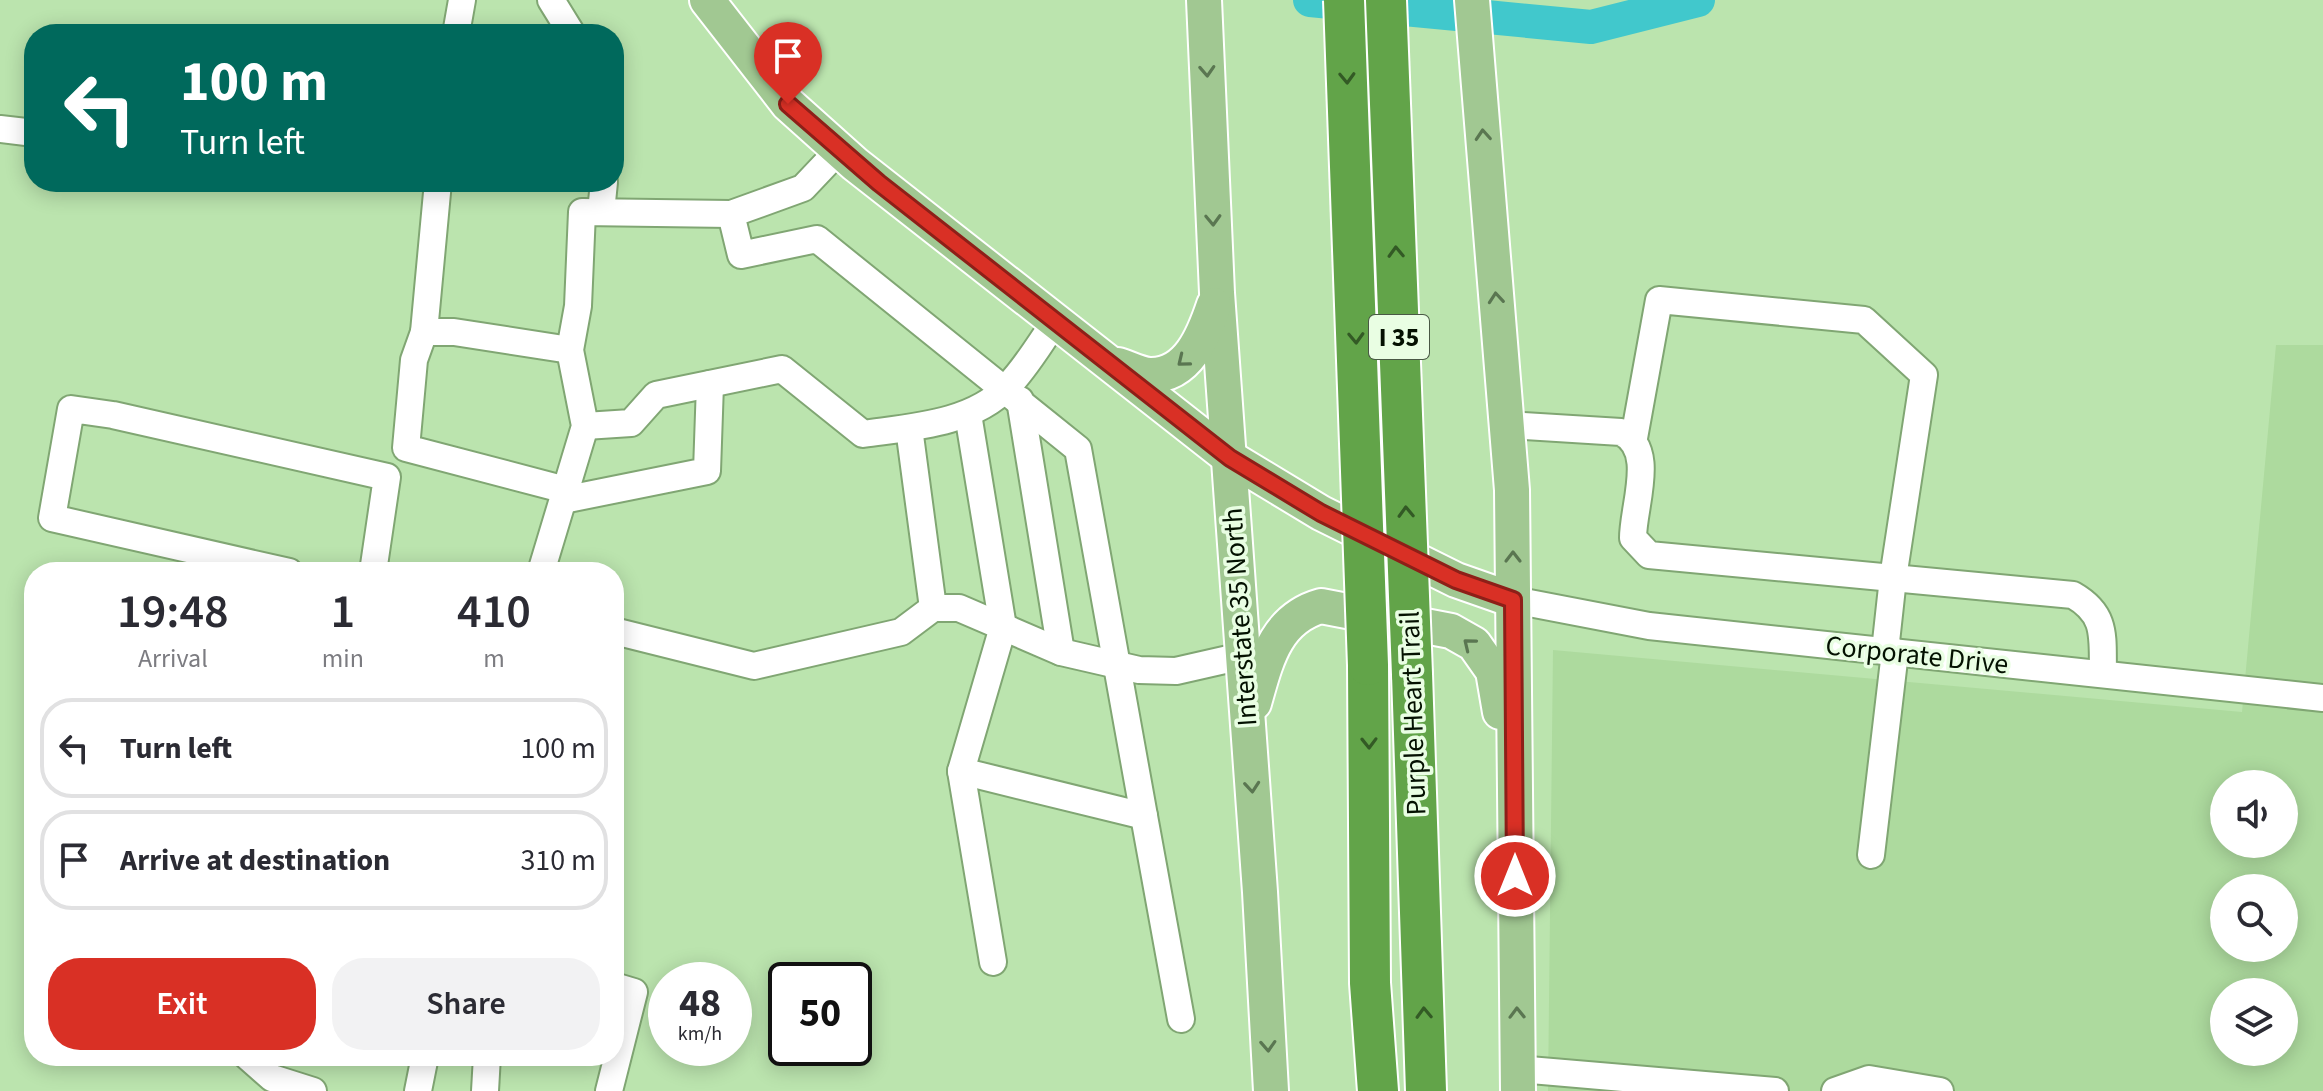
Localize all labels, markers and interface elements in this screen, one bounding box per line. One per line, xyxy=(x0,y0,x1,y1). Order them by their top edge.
pin xyxy=(754,22,822,104)
icon: arrive xyxy=(766,34,810,78)
text: 100 m xyxy=(180,43,328,122)
icon: left xyxy=(48,56,152,160)
one-way arrow xyxy=(1198,65,1215,78)
one-way arrow xyxy=(1338,72,1355,85)
text: Turn left xyxy=(180,117,305,168)
one-way arrow xyxy=(1474,128,1491,141)
one-way arrow xyxy=(1205,214,1222,227)
one-way arrow xyxy=(1387,245,1404,258)
one-way arrow xyxy=(1488,291,1505,304)
road number: I 35 xyxy=(1369,315,1429,359)
one-way arrow xyxy=(1348,332,1365,345)
one-way arrow xyxy=(1177,351,1192,365)
one-way arrow xyxy=(1397,505,1414,518)
street label: Interstate 35 North xyxy=(1212,506,1268,728)
one-way arrow xyxy=(1504,550,1521,563)
text: 19:48 xyxy=(117,578,229,646)
text: 1 xyxy=(331,578,355,646)
text: 410 xyxy=(457,578,531,646)
street label: Purple Heart Trail xyxy=(1389,610,1437,816)
street label: Corporate Drive xyxy=(1824,626,2010,684)
text: Arrival xyxy=(138,640,208,677)
text: min xyxy=(322,640,364,677)
text: m xyxy=(483,640,505,677)
one-way arrow xyxy=(1464,640,1479,654)
icon: left xyxy=(52,726,96,770)
text: Turn left xyxy=(120,727,232,770)
text: 100 m xyxy=(520,727,596,770)
one-way arrow xyxy=(1361,737,1378,750)
map controls xyxy=(2210,770,2298,1066)
button: sound xyxy=(2210,770,2298,858)
one-way arrow xyxy=(1243,781,1260,794)
position arrow xyxy=(1473,834,1557,918)
icon: arrive xyxy=(52,838,96,882)
text: Arrive at destination xyxy=(120,839,390,882)
text: 310 m xyxy=(520,839,596,882)
button: search xyxy=(2210,874,2298,962)
button: Exit xyxy=(48,958,316,1050)
button: Share xyxy=(332,958,600,1050)
speed limit sign: 50 xyxy=(768,962,872,1066)
text: 48 xyxy=(679,975,721,1032)
button: layers xyxy=(2210,978,2298,1066)
one-way arrow xyxy=(1416,1006,1433,1019)
one-way arrow xyxy=(1508,1006,1525,1019)
text: km/h xyxy=(678,1020,722,1048)
one-way arrow xyxy=(1260,1040,1277,1053)

